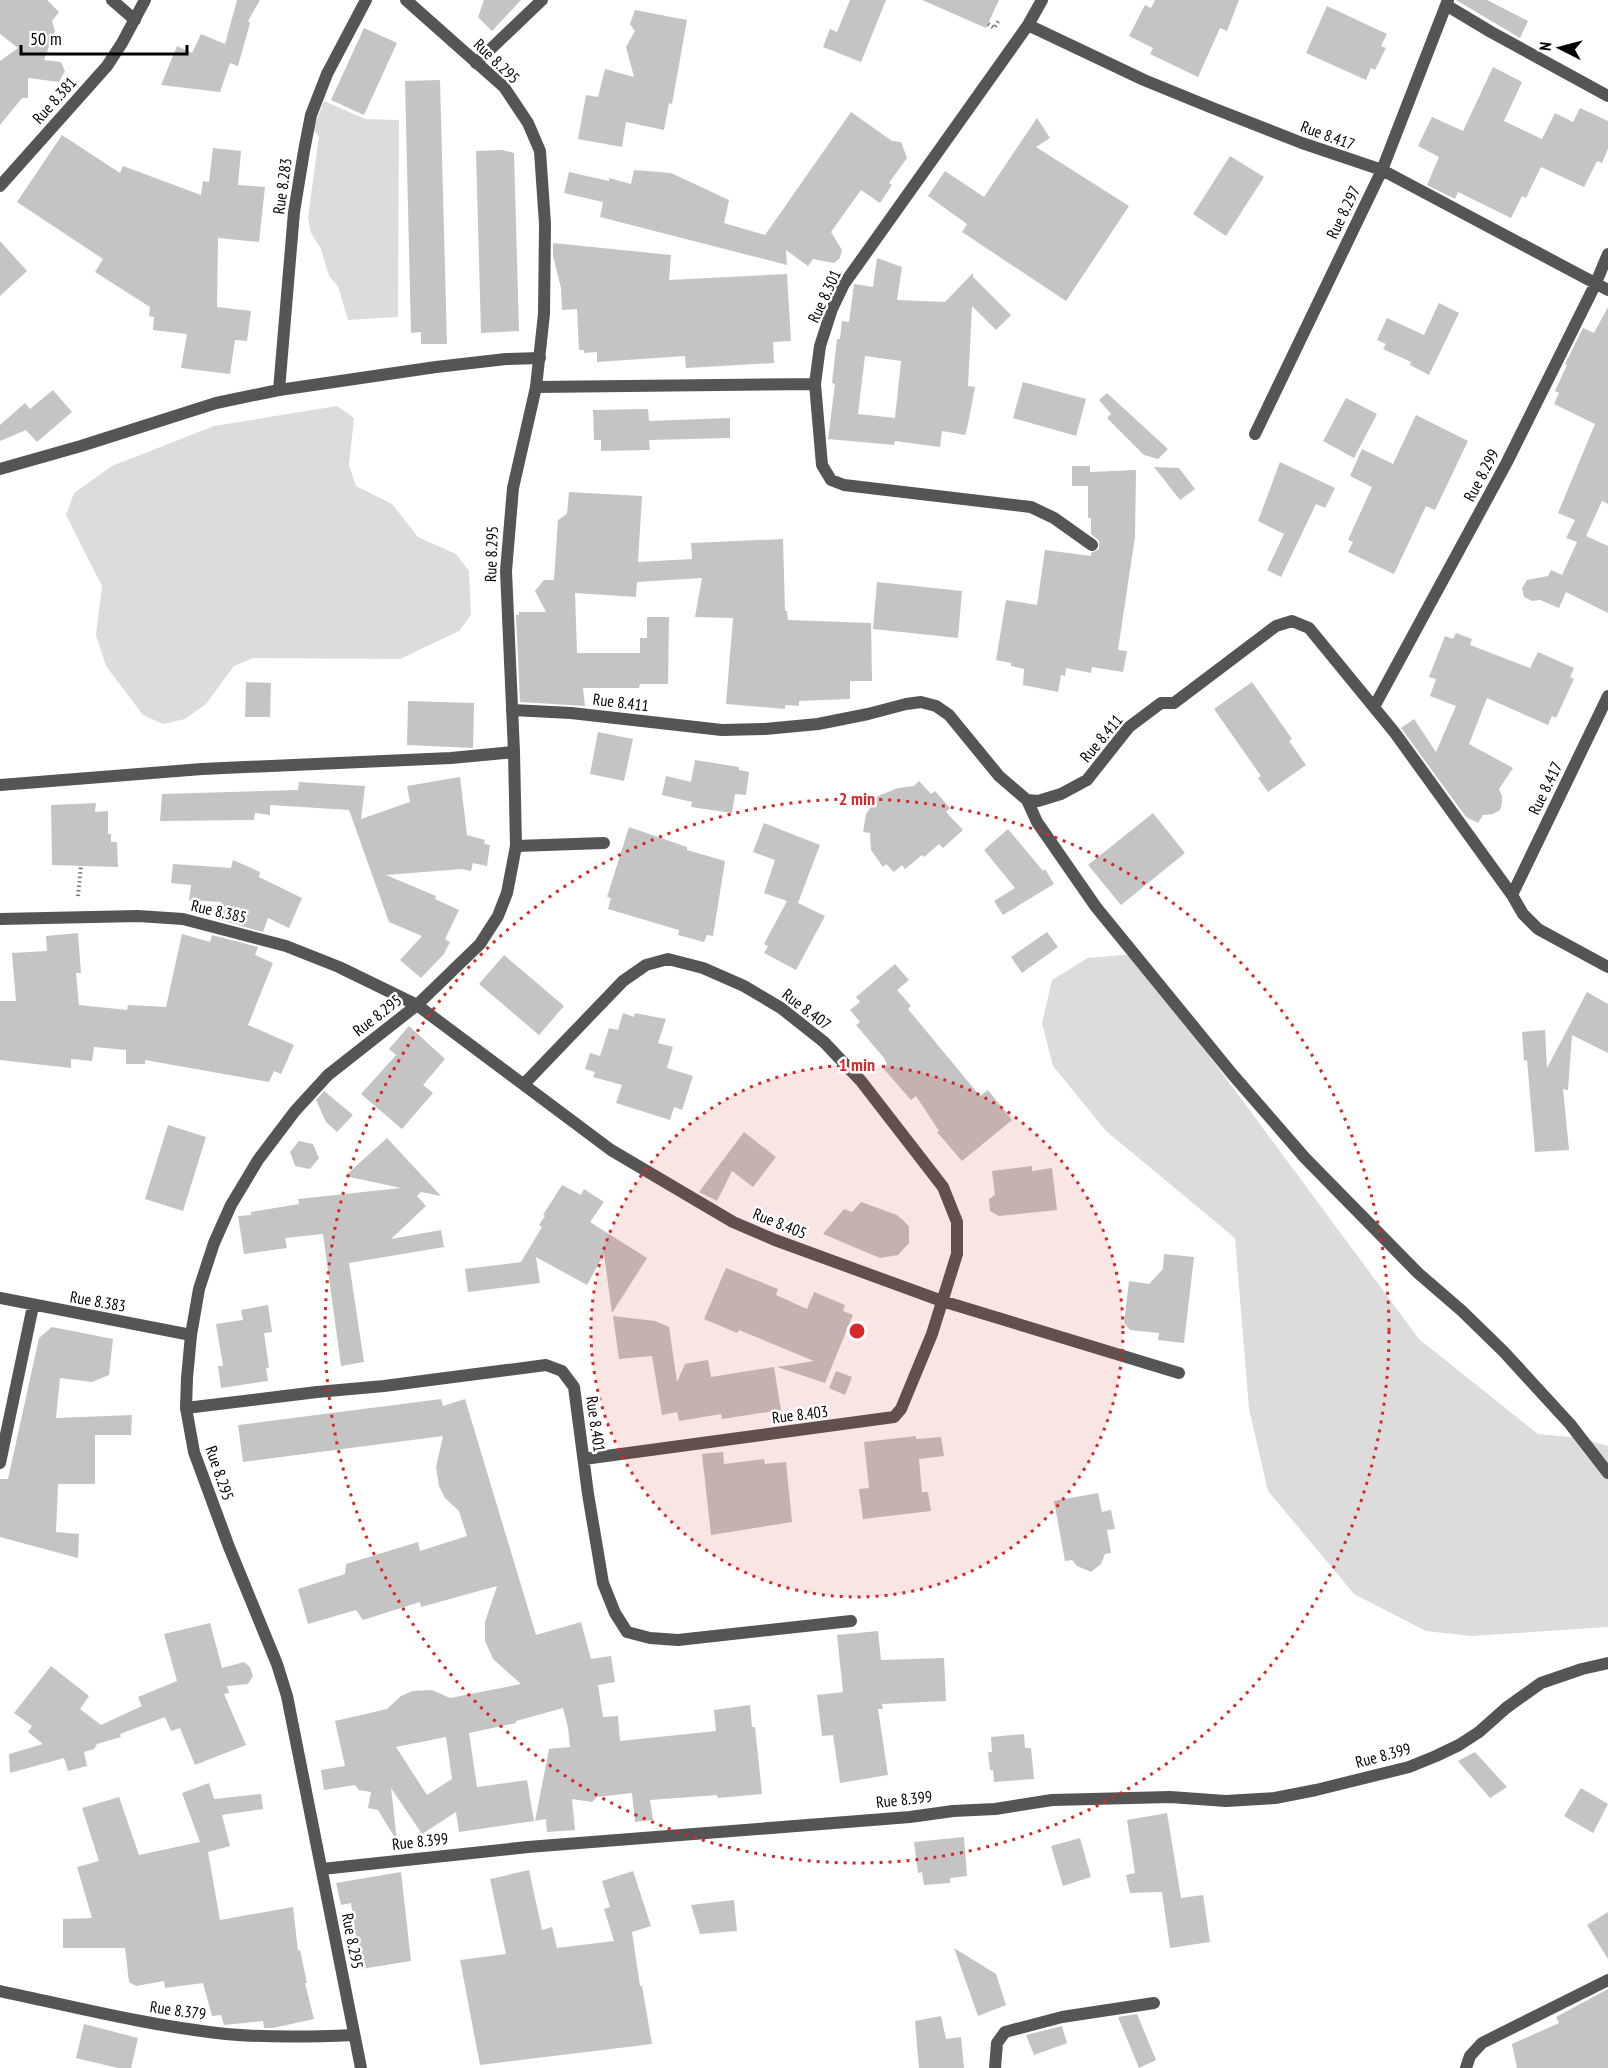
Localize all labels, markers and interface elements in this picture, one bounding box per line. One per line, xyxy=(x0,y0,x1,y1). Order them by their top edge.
scale bar xyxy=(21,18,188,56)
north arrow xyxy=(1530,18,1590,78)
text: 50 m xyxy=(30,27,62,50)
street label: Rue 8.295 xyxy=(470,34,524,88)
text: N xyxy=(1535,41,1555,52)
street label: Rue 8.381 xyxy=(28,72,80,128)
street label: Rue 8.417 xyxy=(1298,116,1358,154)
street label: Rue 8.283 xyxy=(268,157,296,215)
street label: Rue 8.297 xyxy=(1322,182,1364,242)
street label: Rue 8.301 xyxy=(803,266,845,326)
street label: Rue 8.299 xyxy=(1459,445,1503,505)
street label: Rue 8.295 xyxy=(480,526,502,582)
street label: Rue 8.411 xyxy=(592,689,650,715)
street label: Rue 8.411 xyxy=(1075,710,1127,766)
street label: Rue 8.417 xyxy=(1524,758,1566,818)
text: 2 min xyxy=(839,787,875,810)
street label: Rue 8.385 xyxy=(189,895,249,927)
street label: Rue 8.407 xyxy=(779,984,835,1034)
street label: Rue 8.295 xyxy=(349,990,405,1040)
text: 1 min xyxy=(839,1053,875,1076)
street label: Rue 8.405 xyxy=(750,1203,810,1243)
street label: Rue 8.383 xyxy=(69,1286,127,1316)
centre of rings xyxy=(847,1321,867,1341)
street label: Rue 8.401 xyxy=(582,1395,610,1453)
street label: Rue 8.403 xyxy=(771,1401,829,1427)
street label: Rue 8.295 xyxy=(201,1443,239,1503)
street label: Rue 8.399 xyxy=(1353,1738,1413,1772)
street label: Rue 8.399 xyxy=(875,1786,933,1812)
street label: Rue 8.399 xyxy=(391,1828,449,1854)
street label: Rue 8.295 xyxy=(338,1911,368,1971)
street label: Rue 8.379 xyxy=(149,1996,207,2024)

